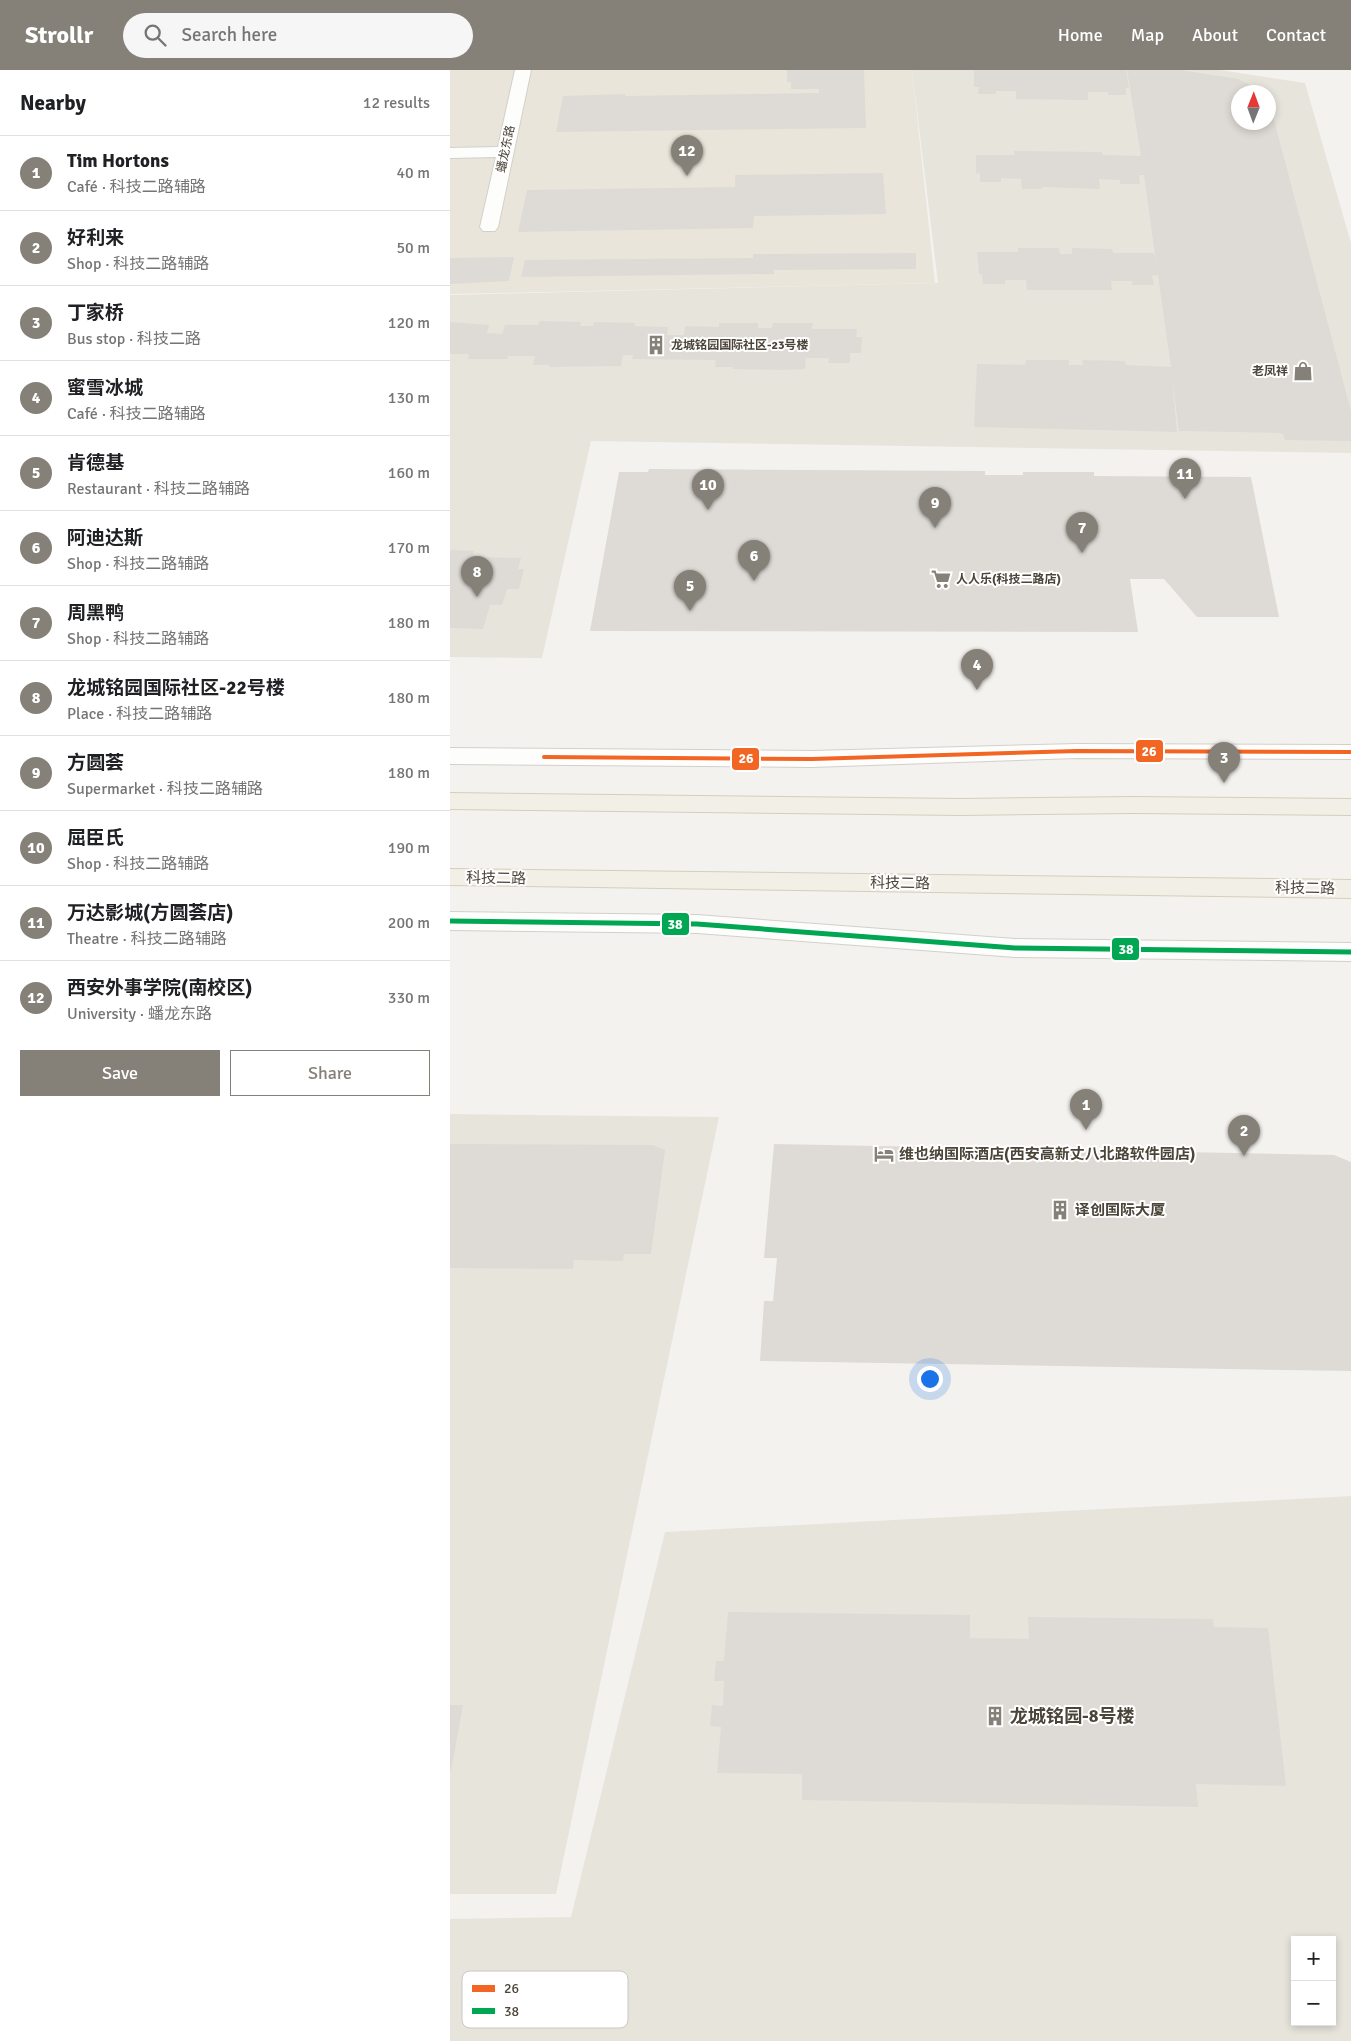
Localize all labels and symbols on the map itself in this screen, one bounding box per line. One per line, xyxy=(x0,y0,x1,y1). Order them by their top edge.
north arrow xyxy=(1231,85,1276,130)
street label: 蟠龙东路 xyxy=(494,124,518,174)
pin: 12 xyxy=(671,135,703,176)
building icon: 龙城铭园国际社区-23号楼 xyxy=(645,334,667,356)
place label: 龙城铭园国际社区-23号楼 xyxy=(671,338,808,353)
shop icon: 老凤祥 xyxy=(1292,360,1314,382)
place label: 老凤祥 xyxy=(1252,364,1288,379)
pin: 11 xyxy=(1169,458,1201,499)
pin: 10 xyxy=(692,469,724,510)
pin: 9 xyxy=(919,487,951,528)
pin: 7 xyxy=(1066,512,1098,553)
pin: 6 xyxy=(738,540,770,581)
pin: 8 xyxy=(461,556,493,597)
supermarket icon: 人人乐(科技二路店) xyxy=(930,568,952,590)
pin: 5 xyxy=(674,570,706,611)
place label: 人人乐(科技二路店) xyxy=(956,572,1061,587)
pin: 4 xyxy=(961,649,993,690)
line badge: 26 xyxy=(1135,739,1164,763)
pin: 3 xyxy=(1208,742,1240,783)
text: 26 xyxy=(1141,743,1157,760)
line badge: 26 xyxy=(731,747,760,771)
text: 26 xyxy=(738,750,754,767)
street label: 科技二路 xyxy=(466,868,526,888)
street label: 科技二路 xyxy=(870,873,930,893)
street label: 科技二路 xyxy=(1275,878,1335,898)
line badge: 38 xyxy=(661,912,690,936)
text: 38 xyxy=(667,916,683,933)
line badge: 38 xyxy=(1111,937,1140,961)
text: 38 xyxy=(1118,941,1134,958)
pin: 1 xyxy=(1070,1089,1102,1130)
pin: 2 xyxy=(1228,1115,1260,1156)
hotel icon: 维也纳国际酒店(西安高新丈八北路软件园店) xyxy=(873,1143,895,1165)
place label: 维也纳国际酒店(西安高新丈八北路软件园店) xyxy=(899,1145,1195,1163)
building icon: 译创国际大厦 xyxy=(1049,1199,1071,1221)
place label: 译创国际大厦 xyxy=(1075,1201,1165,1219)
your location xyxy=(917,1366,943,1392)
building icon: 龙城铭园-8号楼 xyxy=(984,1705,1006,1727)
place label: 龙城铭园-8号楼 xyxy=(1010,1705,1135,1727)
legend xyxy=(462,1971,628,2028)
text: 26 xyxy=(504,1980,519,1997)
text: 38 xyxy=(504,2003,519,2020)

